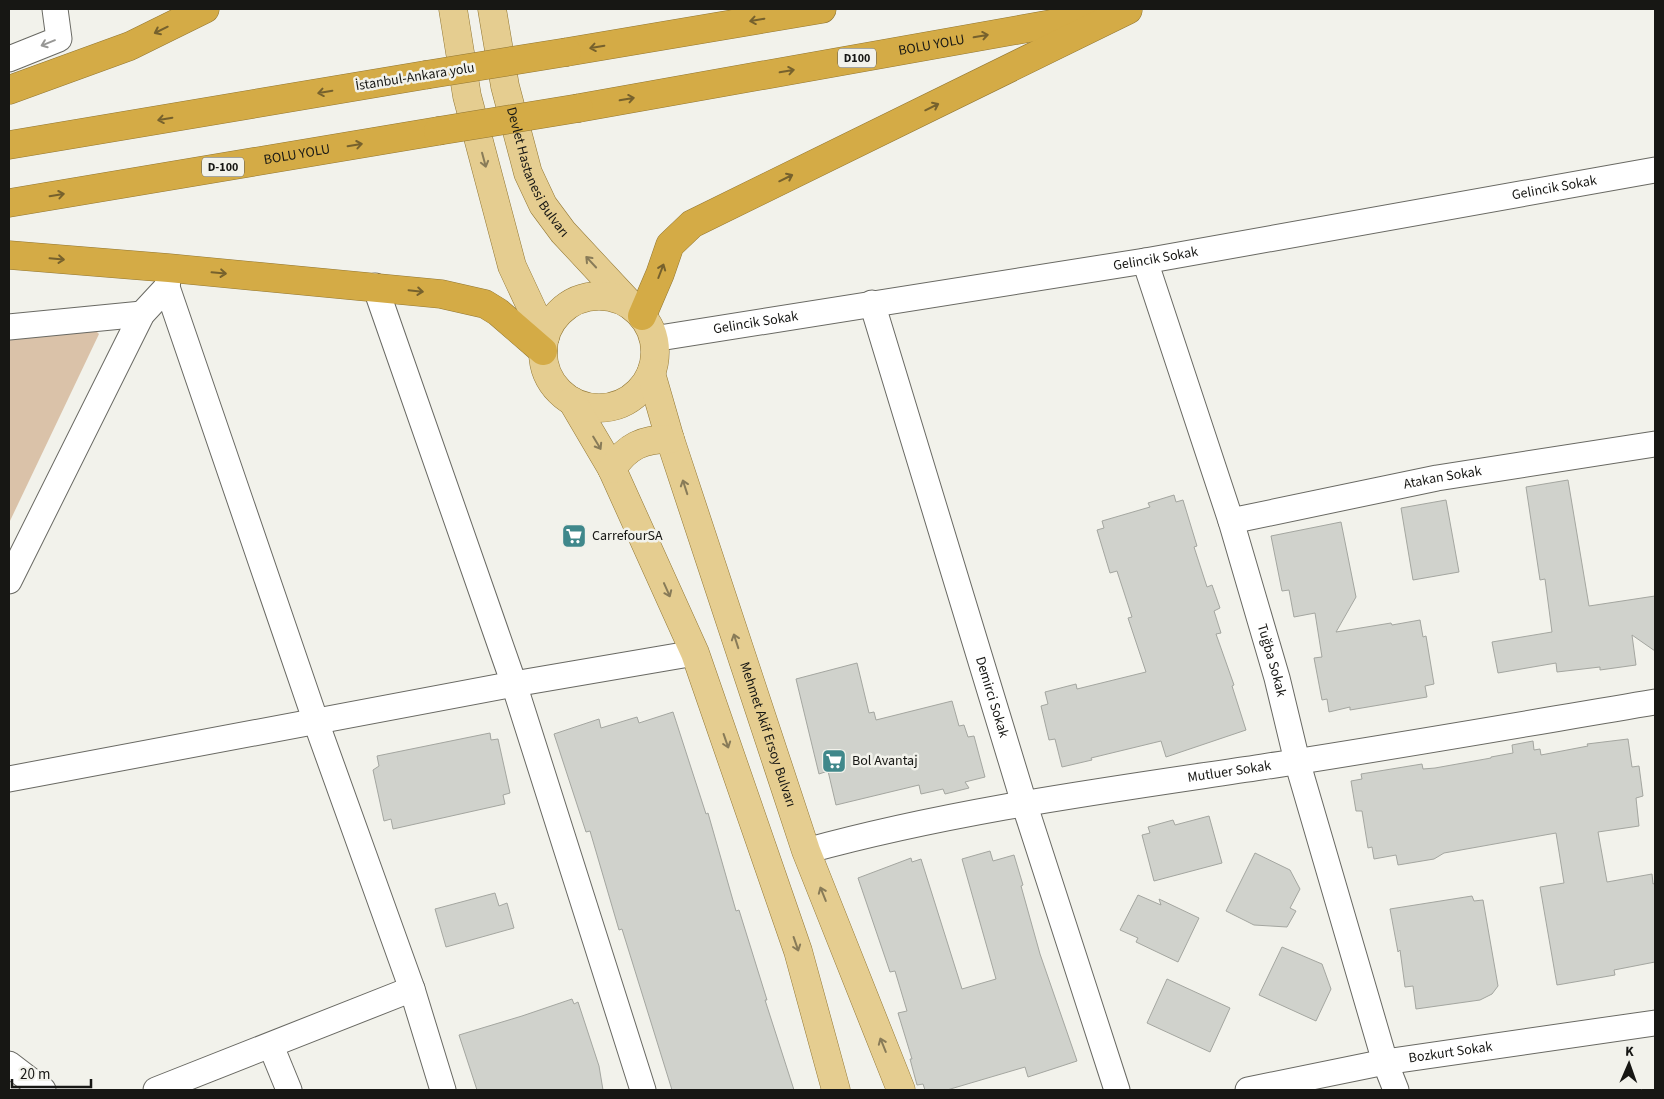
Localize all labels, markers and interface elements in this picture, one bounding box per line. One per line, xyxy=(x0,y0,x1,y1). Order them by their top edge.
one-way arrow xyxy=(749,15,765,25)
one-way arrow xyxy=(154,26,169,35)
street label: BOLU YOLU xyxy=(897,30,966,61)
one-way arrow xyxy=(973,31,989,41)
one-way arrow xyxy=(41,39,56,49)
one-way arrow xyxy=(589,43,605,53)
road number: D100 xyxy=(838,48,876,68)
street label: İstanbul-Ankara yolu xyxy=(354,58,476,96)
one-way arrow xyxy=(778,65,794,75)
one-way arrow xyxy=(318,87,334,97)
one-way arrow xyxy=(618,94,634,104)
one-way arrow xyxy=(924,101,939,111)
street label: Devlet Hastanesi Bulvarı xyxy=(501,105,573,242)
one-way arrow xyxy=(157,114,173,124)
street label: BOLU YOLU xyxy=(262,139,332,170)
one-way arrow xyxy=(347,140,363,150)
one-way arrow xyxy=(480,151,489,167)
road number: D-100 xyxy=(202,158,244,176)
street label: Gelincik Sokak xyxy=(1510,171,1598,205)
one-way arrow xyxy=(778,173,793,182)
one-way arrow xyxy=(48,190,64,200)
street label: Gelincik Sokak xyxy=(1112,242,1200,276)
one-way arrow xyxy=(49,254,65,264)
one-way arrow xyxy=(585,255,596,268)
one-way arrow xyxy=(657,264,666,280)
one-way arrow xyxy=(211,268,227,277)
one-way arrow xyxy=(408,286,424,296)
street label: Gelincik Sokak xyxy=(712,306,800,339)
one-way arrow xyxy=(592,436,602,450)
street label: Atakan Sokak xyxy=(1402,461,1483,495)
one-way arrow xyxy=(680,479,689,495)
supermarket icon: CarrefourSA xyxy=(561,523,587,549)
place label: CarrefourSA xyxy=(592,526,663,546)
one-way arrow xyxy=(662,582,672,597)
street label: Tuğba Sokak xyxy=(1252,622,1291,699)
one-way arrow xyxy=(731,634,740,649)
street label: Demirci Sokak xyxy=(970,654,1014,740)
street label: Mehmet Akif Ersoy Bulvarı xyxy=(734,659,801,810)
one-way arrow xyxy=(721,733,731,749)
supermarket icon: Bol Avantaj xyxy=(821,748,847,774)
place label: Bol Avantaj xyxy=(852,751,918,771)
street label: Mutluer Sokak xyxy=(1186,756,1273,788)
one-way arrow xyxy=(818,887,827,902)
one-way arrow xyxy=(792,936,801,951)
street label: Bozkurt Sokak xyxy=(1407,1037,1494,1068)
one-way arrow xyxy=(878,1038,887,1053)
north arrow xyxy=(1604,1039,1654,1089)
text: K xyxy=(1625,1042,1634,1062)
scale bar xyxy=(12,1056,91,1088)
text: 20 m xyxy=(20,1064,50,1085)

